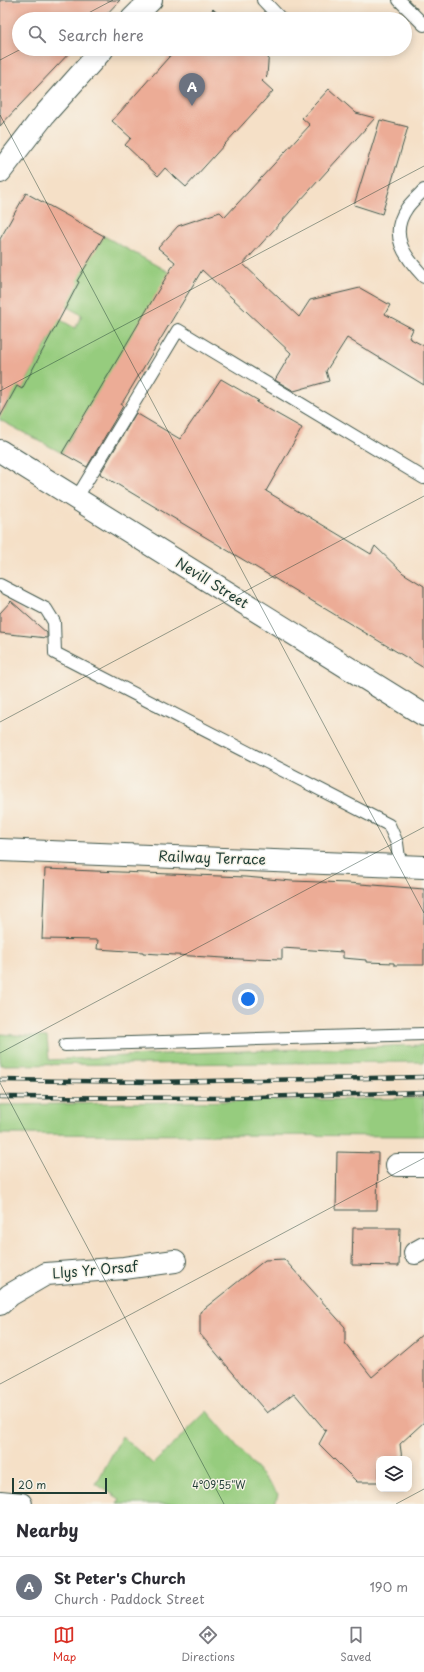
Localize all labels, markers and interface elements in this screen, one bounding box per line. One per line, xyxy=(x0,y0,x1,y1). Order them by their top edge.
search box xyxy=(12,12,412,56)
icon: search xyxy=(26,23,48,45)
text: Search here xyxy=(58,23,144,46)
pin: A xyxy=(179,73,205,106)
street label: Nevill Street xyxy=(172,552,253,613)
street label: Railway Terrace xyxy=(158,845,266,870)
your location xyxy=(238,989,258,1009)
street label: Llys Yr Orsaf xyxy=(51,1255,140,1284)
map controls xyxy=(376,1456,412,1492)
button: layers xyxy=(376,1456,412,1492)
scale bar xyxy=(12,1476,107,1495)
text: 20 m xyxy=(18,1476,46,1493)
text: 4°09'55"W xyxy=(192,1477,246,1492)
text: Nearby xyxy=(16,1517,78,1543)
text: St Peter's Church xyxy=(54,1566,186,1589)
text: A xyxy=(24,1577,34,1596)
text: 190 m xyxy=(369,1577,408,1596)
text: Church · Paddock Street xyxy=(54,1589,205,1608)
tab: Map xyxy=(53,1624,76,1665)
tab: Directions xyxy=(181,1624,235,1665)
tab: Saved xyxy=(340,1624,371,1665)

